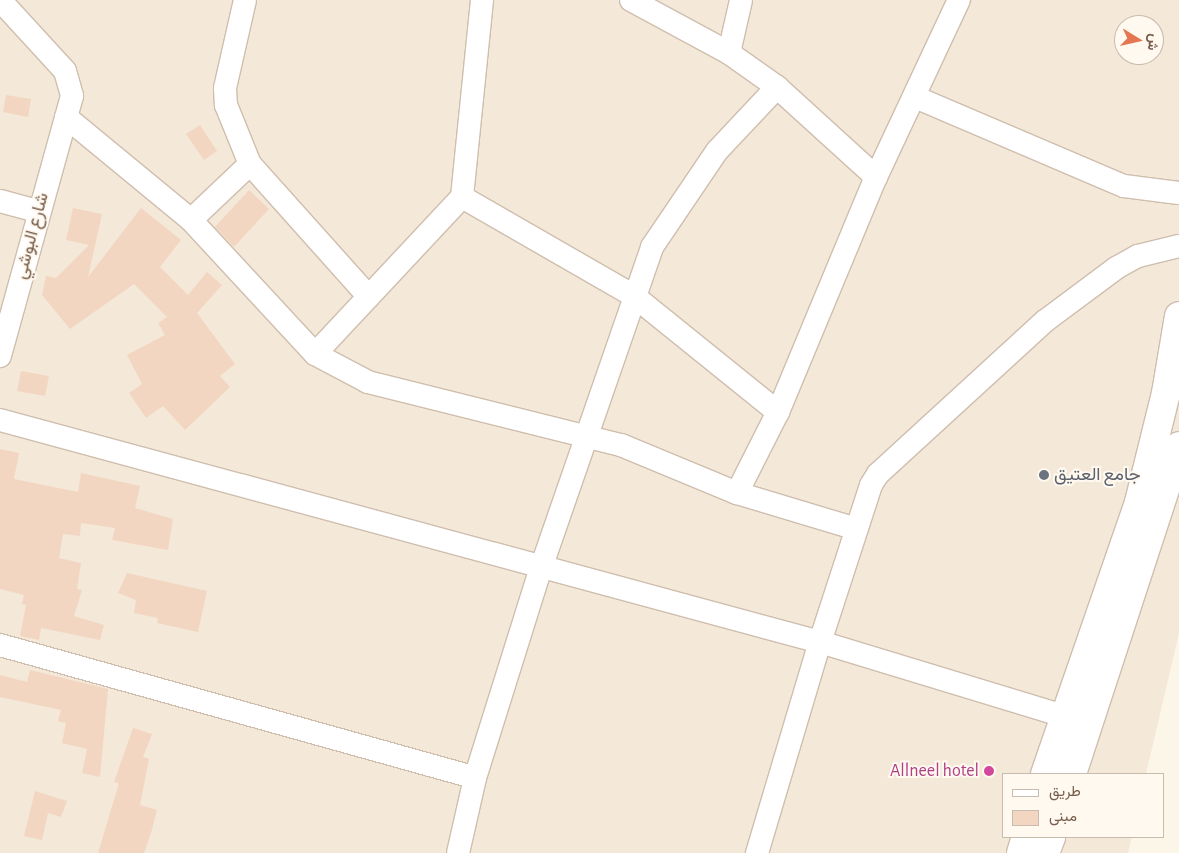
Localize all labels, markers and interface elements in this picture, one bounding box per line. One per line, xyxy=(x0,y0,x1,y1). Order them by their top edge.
north arrow xyxy=(1114,15,1164,65)
text: ش xyxy=(1145,33,1161,52)
street label: شارع البوشي xyxy=(10,190,54,282)
place label: جامع العتيق xyxy=(1054,464,1141,486)
marker: جامع العتيق xyxy=(1038,469,1050,481)
place label: Allneel hotel xyxy=(890,760,979,782)
marker: Allneel hotel xyxy=(983,765,995,777)
legend xyxy=(1002,773,1164,838)
text: طريق xyxy=(1049,784,1081,799)
text: مبنى xyxy=(1049,809,1077,824)

